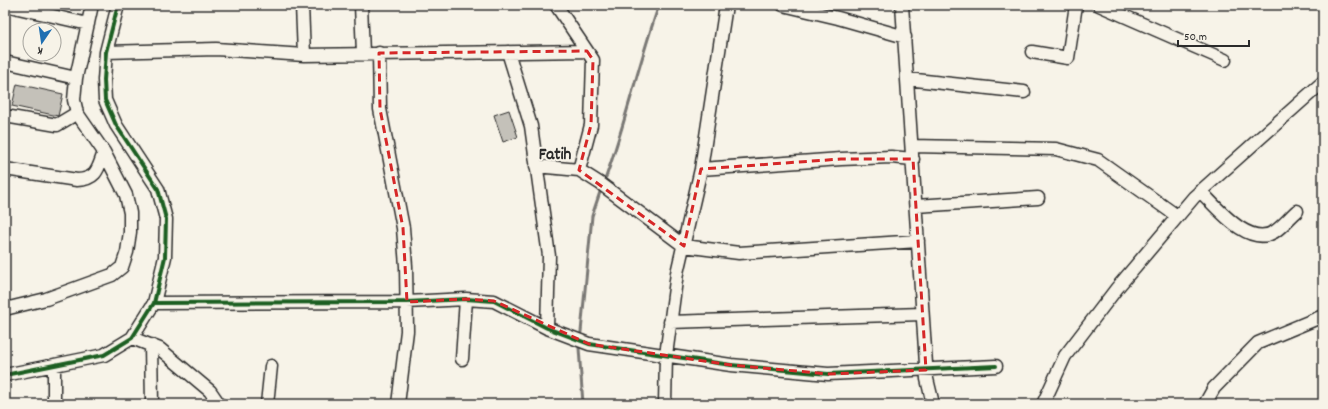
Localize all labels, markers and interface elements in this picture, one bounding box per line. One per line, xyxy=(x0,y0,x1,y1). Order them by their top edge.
north arrow xyxy=(22,22,62,62)
scale bar xyxy=(1178,22,1249,48)
text: 50 m xyxy=(1184,29,1207,46)
text: K xyxy=(36,41,44,58)
district label: Fatih xyxy=(539,144,572,168)

